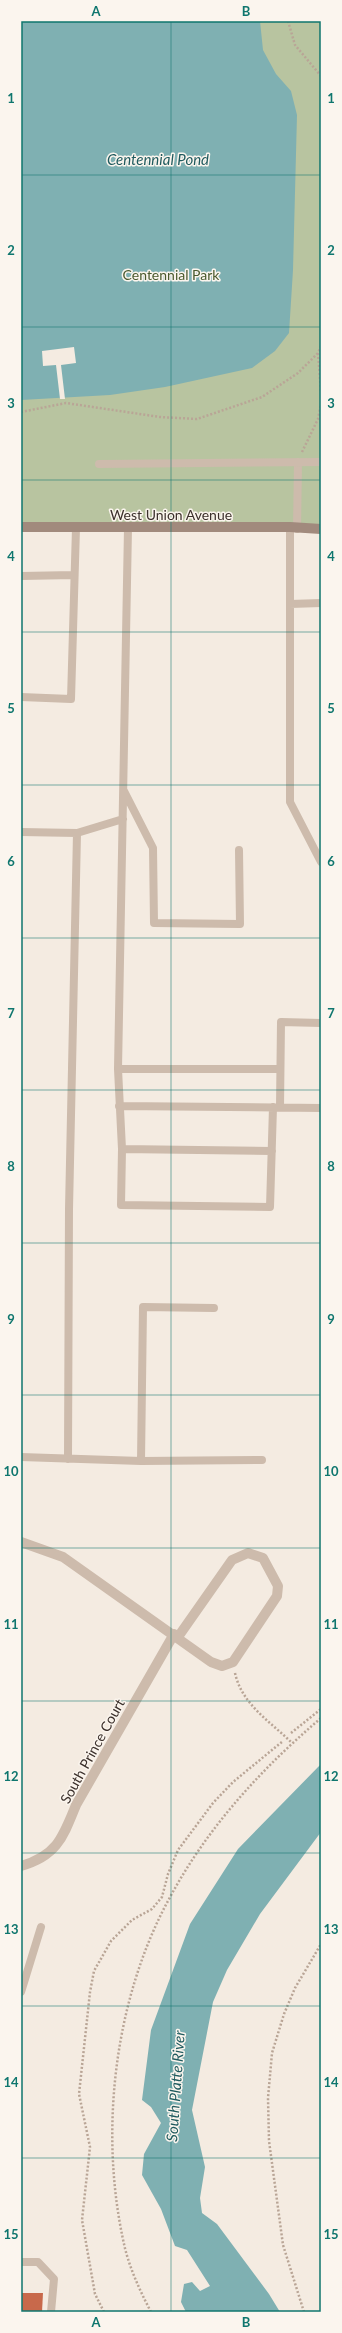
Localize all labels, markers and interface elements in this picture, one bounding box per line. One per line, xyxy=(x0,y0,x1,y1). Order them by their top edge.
text: A xyxy=(90,3,101,19)
text: B xyxy=(242,3,251,19)
text: 1 xyxy=(7,90,15,106)
text: 1 xyxy=(327,90,335,106)
water label: Centennial Pond xyxy=(107,150,209,168)
text: 2 xyxy=(7,242,15,258)
text: 2 xyxy=(327,242,335,258)
park label: Centennial Park xyxy=(123,266,220,283)
text: 3 xyxy=(7,395,15,411)
text: 3 xyxy=(327,395,335,411)
street label: West Union Avenue xyxy=(110,506,232,523)
text: 4 xyxy=(7,548,15,564)
text: 4 xyxy=(327,548,335,564)
text: 5 xyxy=(7,700,15,716)
text: 5 xyxy=(327,700,335,716)
text: 6 xyxy=(7,853,15,869)
text: 6 xyxy=(327,853,335,869)
text: 7 xyxy=(7,1005,15,1021)
text: 7 xyxy=(327,1005,335,1021)
text: 8 xyxy=(7,1158,15,1174)
text: 8 xyxy=(327,1158,335,1174)
text: 9 xyxy=(7,1311,15,1327)
text: 9 xyxy=(327,1311,335,1327)
text: 10 xyxy=(3,1463,19,1479)
text: 10 xyxy=(323,1463,339,1479)
text: 11 xyxy=(3,1616,19,1632)
text: 11 xyxy=(323,1616,339,1632)
street label: South Prince Court xyxy=(56,1696,128,1806)
text: 12 xyxy=(3,1768,19,1784)
text: 12 xyxy=(323,1768,339,1784)
text: 13 xyxy=(3,1921,19,1937)
text: 13 xyxy=(323,1921,339,1937)
water label: South Platte River xyxy=(162,2029,188,2142)
text: 14 xyxy=(3,2074,19,2090)
text: 14 xyxy=(323,2074,339,2090)
text: 15 xyxy=(3,2226,19,2242)
text: 15 xyxy=(323,2226,339,2242)
text: A xyxy=(90,2314,101,2330)
text: B xyxy=(242,2314,251,2330)

